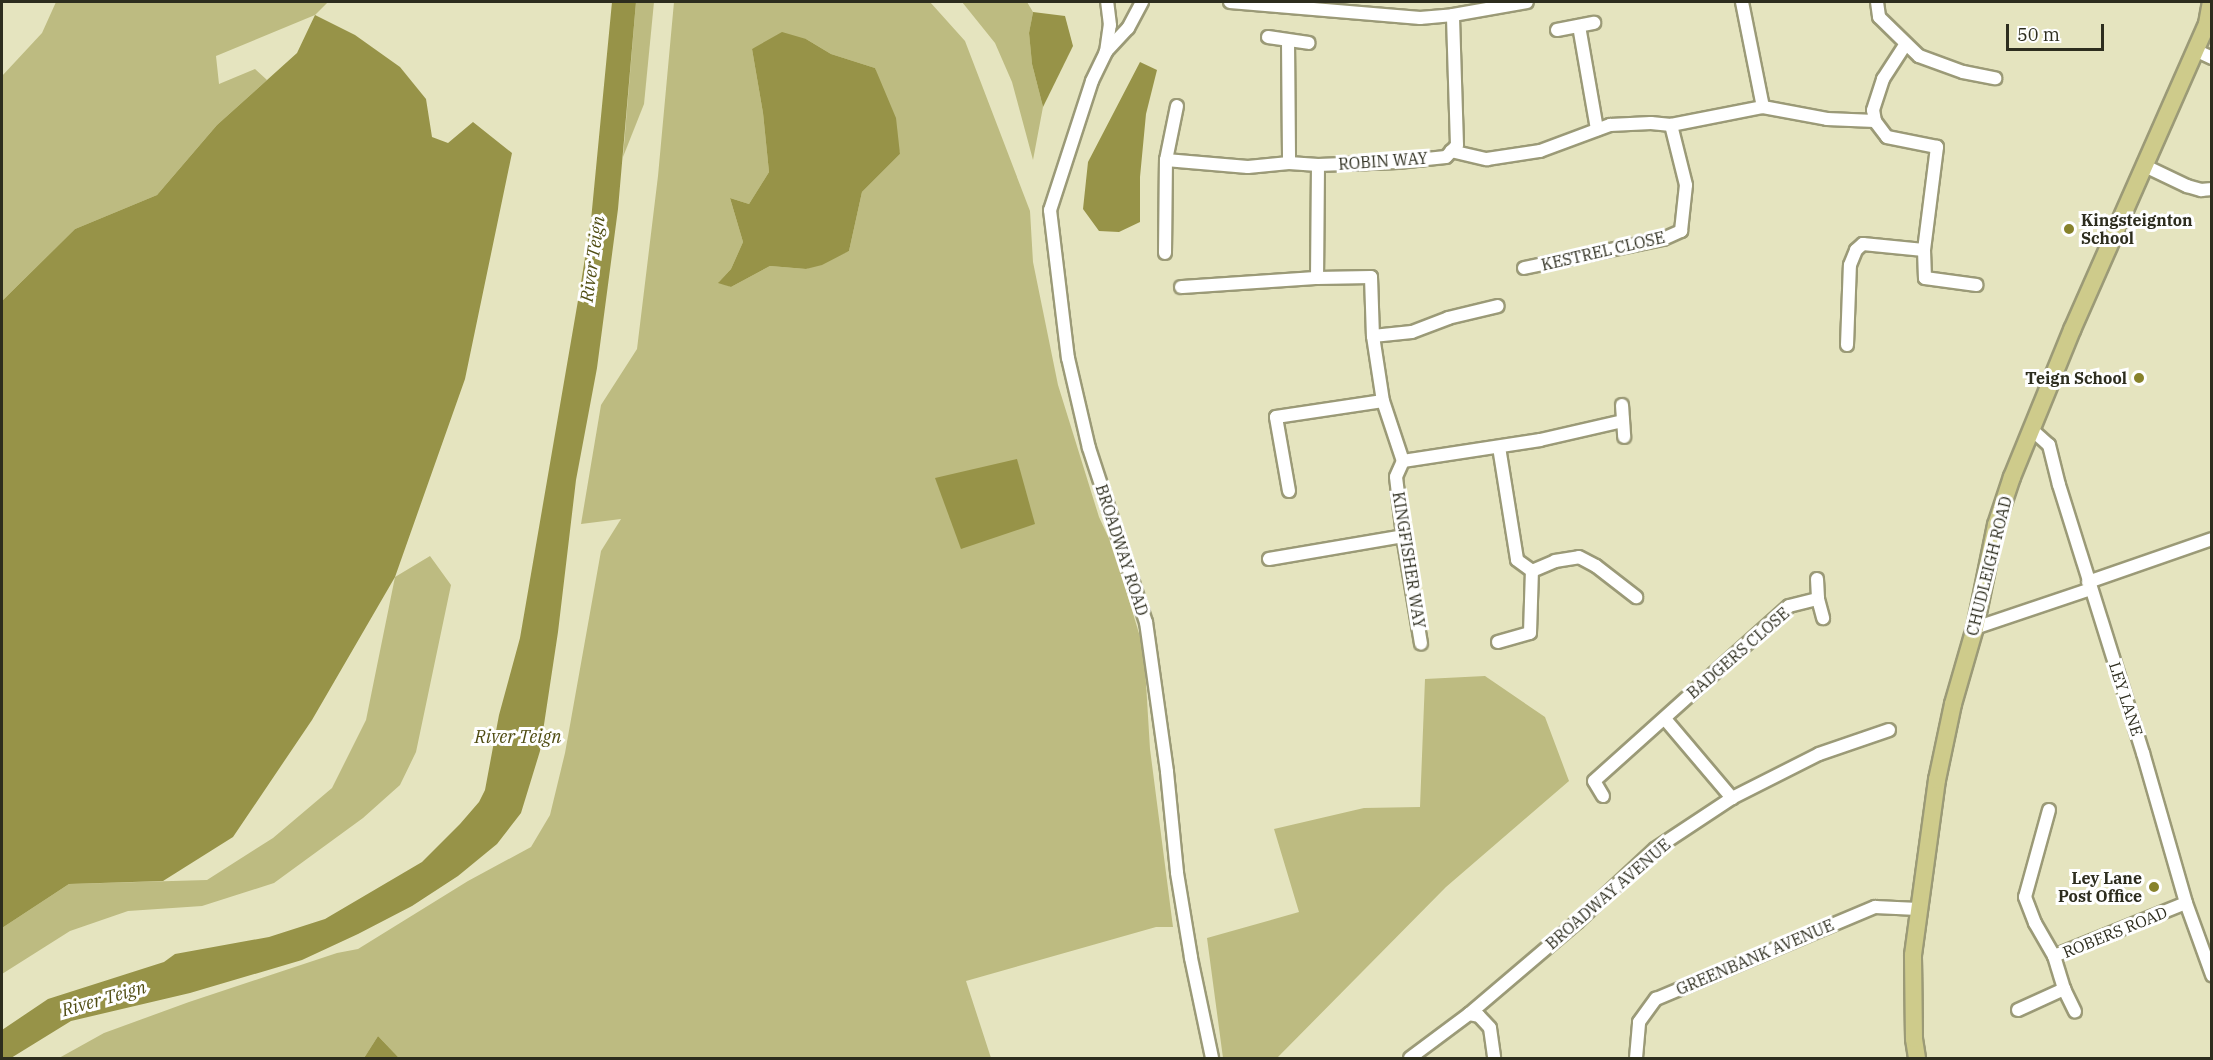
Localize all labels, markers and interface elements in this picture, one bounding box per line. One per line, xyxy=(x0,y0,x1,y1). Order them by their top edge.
scale bar xyxy=(2009,12,2106,50)
text: 50 m xyxy=(2017,23,2060,46)
street label: ROBIN WAY xyxy=(1338,148,1428,174)
place label: Kingsteignton School xyxy=(2081,210,2193,248)
water label: River Teign xyxy=(576,214,610,304)
marker: Kingsteignton School xyxy=(2062,222,2076,236)
street label: KESTREL CLOSE xyxy=(1539,227,1667,275)
place label: Teign School xyxy=(2025,368,2127,388)
marker: Teign School xyxy=(2132,371,2146,385)
street label: BROADWAY ROAD xyxy=(1092,482,1152,618)
street label: KINGFISHER WAY xyxy=(1389,490,1429,630)
street label: CHUDLEIGH ROAD xyxy=(1962,494,2016,638)
street label: BADGERS CLOSE xyxy=(1683,603,1793,703)
street label: LEY LANE xyxy=(2105,660,2147,738)
water label: River Teign xyxy=(475,726,561,748)
street label: BROADWAY AVENUE xyxy=(1542,835,1674,953)
place label: Ley Lane Post Office xyxy=(2058,868,2142,906)
marker: Ley Lane Post Office xyxy=(2147,880,2161,894)
street label: ROBERS ROAD xyxy=(2060,902,2170,962)
street label: GREENBANK AVENUE xyxy=(1673,915,1837,999)
water label: River Teign xyxy=(59,977,149,1021)

